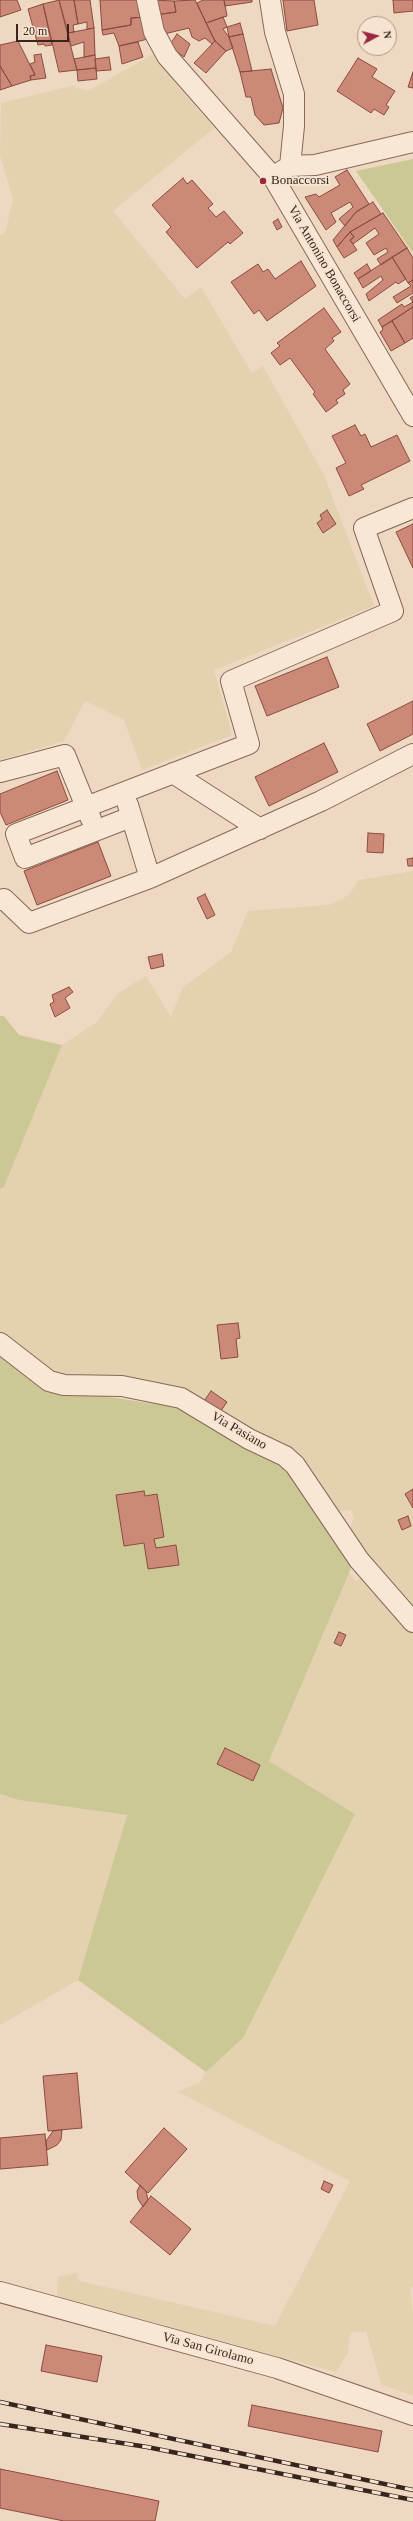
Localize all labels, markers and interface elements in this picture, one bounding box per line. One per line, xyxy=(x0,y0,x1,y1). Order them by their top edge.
scale bar xyxy=(18,16,71,42)
north arrow xyxy=(357,16,397,56)
text: 20 m xyxy=(23,24,47,38)
text: N xyxy=(381,30,394,39)
place label: Bonaccorsi xyxy=(271,173,329,189)
marker: Bonaccorsi xyxy=(258,176,268,186)
street label: Via Antonino Bonaccorsi xyxy=(284,203,364,325)
street label: Via Pasiano xyxy=(208,1409,270,1453)
street label: Via San Girolamo xyxy=(161,2329,255,2369)

